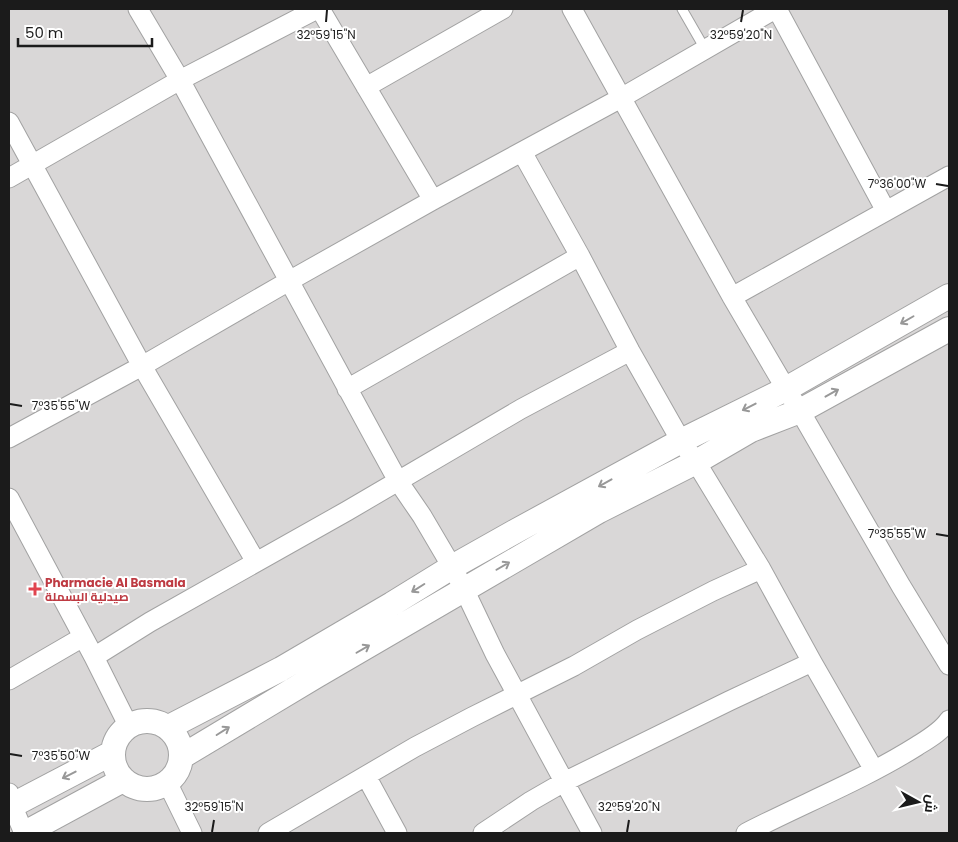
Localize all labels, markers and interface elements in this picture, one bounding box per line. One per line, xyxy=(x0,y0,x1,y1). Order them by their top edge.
scale bar xyxy=(18,15,151,47)
text: 50 m xyxy=(25,22,63,43)
text: 32°59'15"N xyxy=(296,26,356,43)
text: 32°59'20"N xyxy=(710,26,772,43)
text: 7°36'00"W xyxy=(868,175,926,192)
one-way arrow xyxy=(899,315,914,325)
one-way arrow xyxy=(824,388,839,397)
text: 7°35'55"W xyxy=(32,397,90,414)
one-way arrow xyxy=(742,403,757,412)
one-way arrow xyxy=(599,478,613,488)
text: 7°35'55"W xyxy=(868,525,926,542)
one-way arrow xyxy=(495,561,510,571)
place label: Pharmacie Al Basmala صيدلية البسملة xyxy=(45,574,186,605)
marker: Pharmacie Al Basmala صيدلية البسملة xyxy=(29,583,41,595)
one-way arrow xyxy=(412,583,426,593)
one-way arrow xyxy=(355,643,369,653)
one-way arrow xyxy=(215,726,229,736)
text: 7°35'50"W xyxy=(32,747,90,764)
one-way arrow xyxy=(62,771,77,780)
north arrow xyxy=(893,777,943,827)
text: ش xyxy=(920,794,942,814)
text: 32°59'15"N xyxy=(184,798,244,815)
text: 32°59'20"N xyxy=(598,798,660,815)

